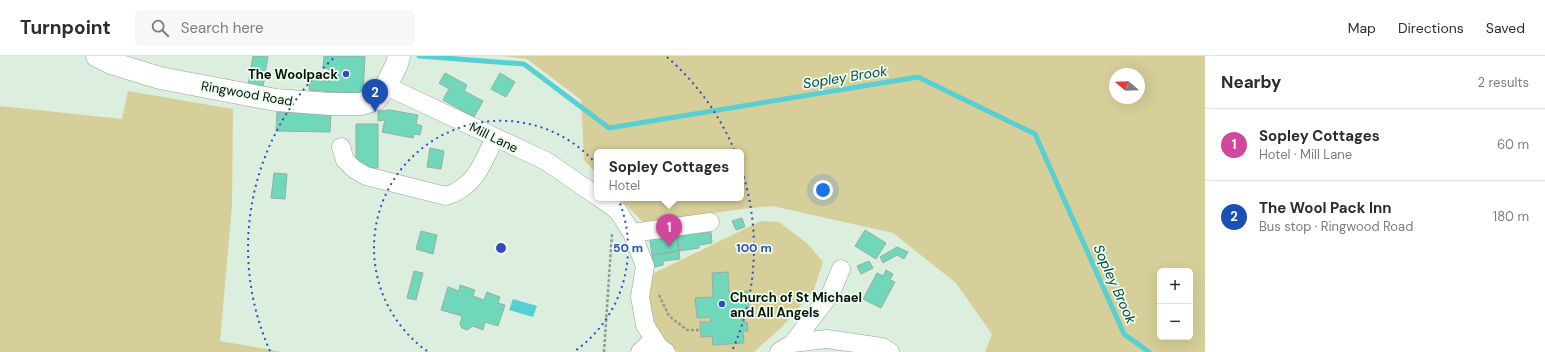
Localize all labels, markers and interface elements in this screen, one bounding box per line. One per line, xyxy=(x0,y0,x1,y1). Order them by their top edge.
search box xyxy=(135,10,415,46)
text: Turnpoint xyxy=(20,15,111,40)
icon: search xyxy=(149,17,171,39)
text: Search here xyxy=(181,18,264,38)
text: Map xyxy=(1348,19,1376,37)
text: Directions xyxy=(1398,19,1464,37)
text: Saved xyxy=(1486,19,1525,37)
water label: Sopley Brook xyxy=(802,61,889,93)
place label: The Woolpack xyxy=(248,66,338,83)
north arrow xyxy=(1109,68,1145,104)
marker: The Woolpack xyxy=(341,69,351,79)
text: Nearby xyxy=(1221,71,1281,93)
text: 2 results xyxy=(1478,74,1529,91)
street label: Ringwood Road xyxy=(200,77,294,110)
pin: 2 xyxy=(362,79,388,112)
street label: Mill Lane xyxy=(467,118,521,157)
text: Sopley Cottages xyxy=(1259,126,1380,146)
text: 1 xyxy=(1232,136,1236,153)
text: 60 m xyxy=(1497,136,1529,153)
text: Hotel · Mill Lane xyxy=(1259,146,1352,163)
popup xyxy=(594,149,744,201)
text: Sopley Cottages xyxy=(609,157,729,177)
text: Hotel xyxy=(609,177,640,194)
your location xyxy=(813,180,833,200)
text: The Wool Pack Inn xyxy=(1259,198,1391,218)
text: 2 xyxy=(1230,208,1238,225)
text: 180 m xyxy=(1493,208,1529,225)
pin: 1 xyxy=(656,214,682,247)
text: Bus stop · Ringwood Road xyxy=(1259,218,1413,235)
text: 50 m xyxy=(613,240,643,256)
text: 100 m xyxy=(736,240,772,256)
centre of rings xyxy=(494,241,508,255)
water label: Sopley Brook xyxy=(1090,242,1141,327)
map controls xyxy=(1157,268,1193,340)
button: + xyxy=(1157,268,1193,304)
place label: Church of St Michael and All Angels xyxy=(730,289,862,321)
marker: Church of St Michael and All Angels xyxy=(717,299,727,309)
button: − xyxy=(1157,304,1193,340)

